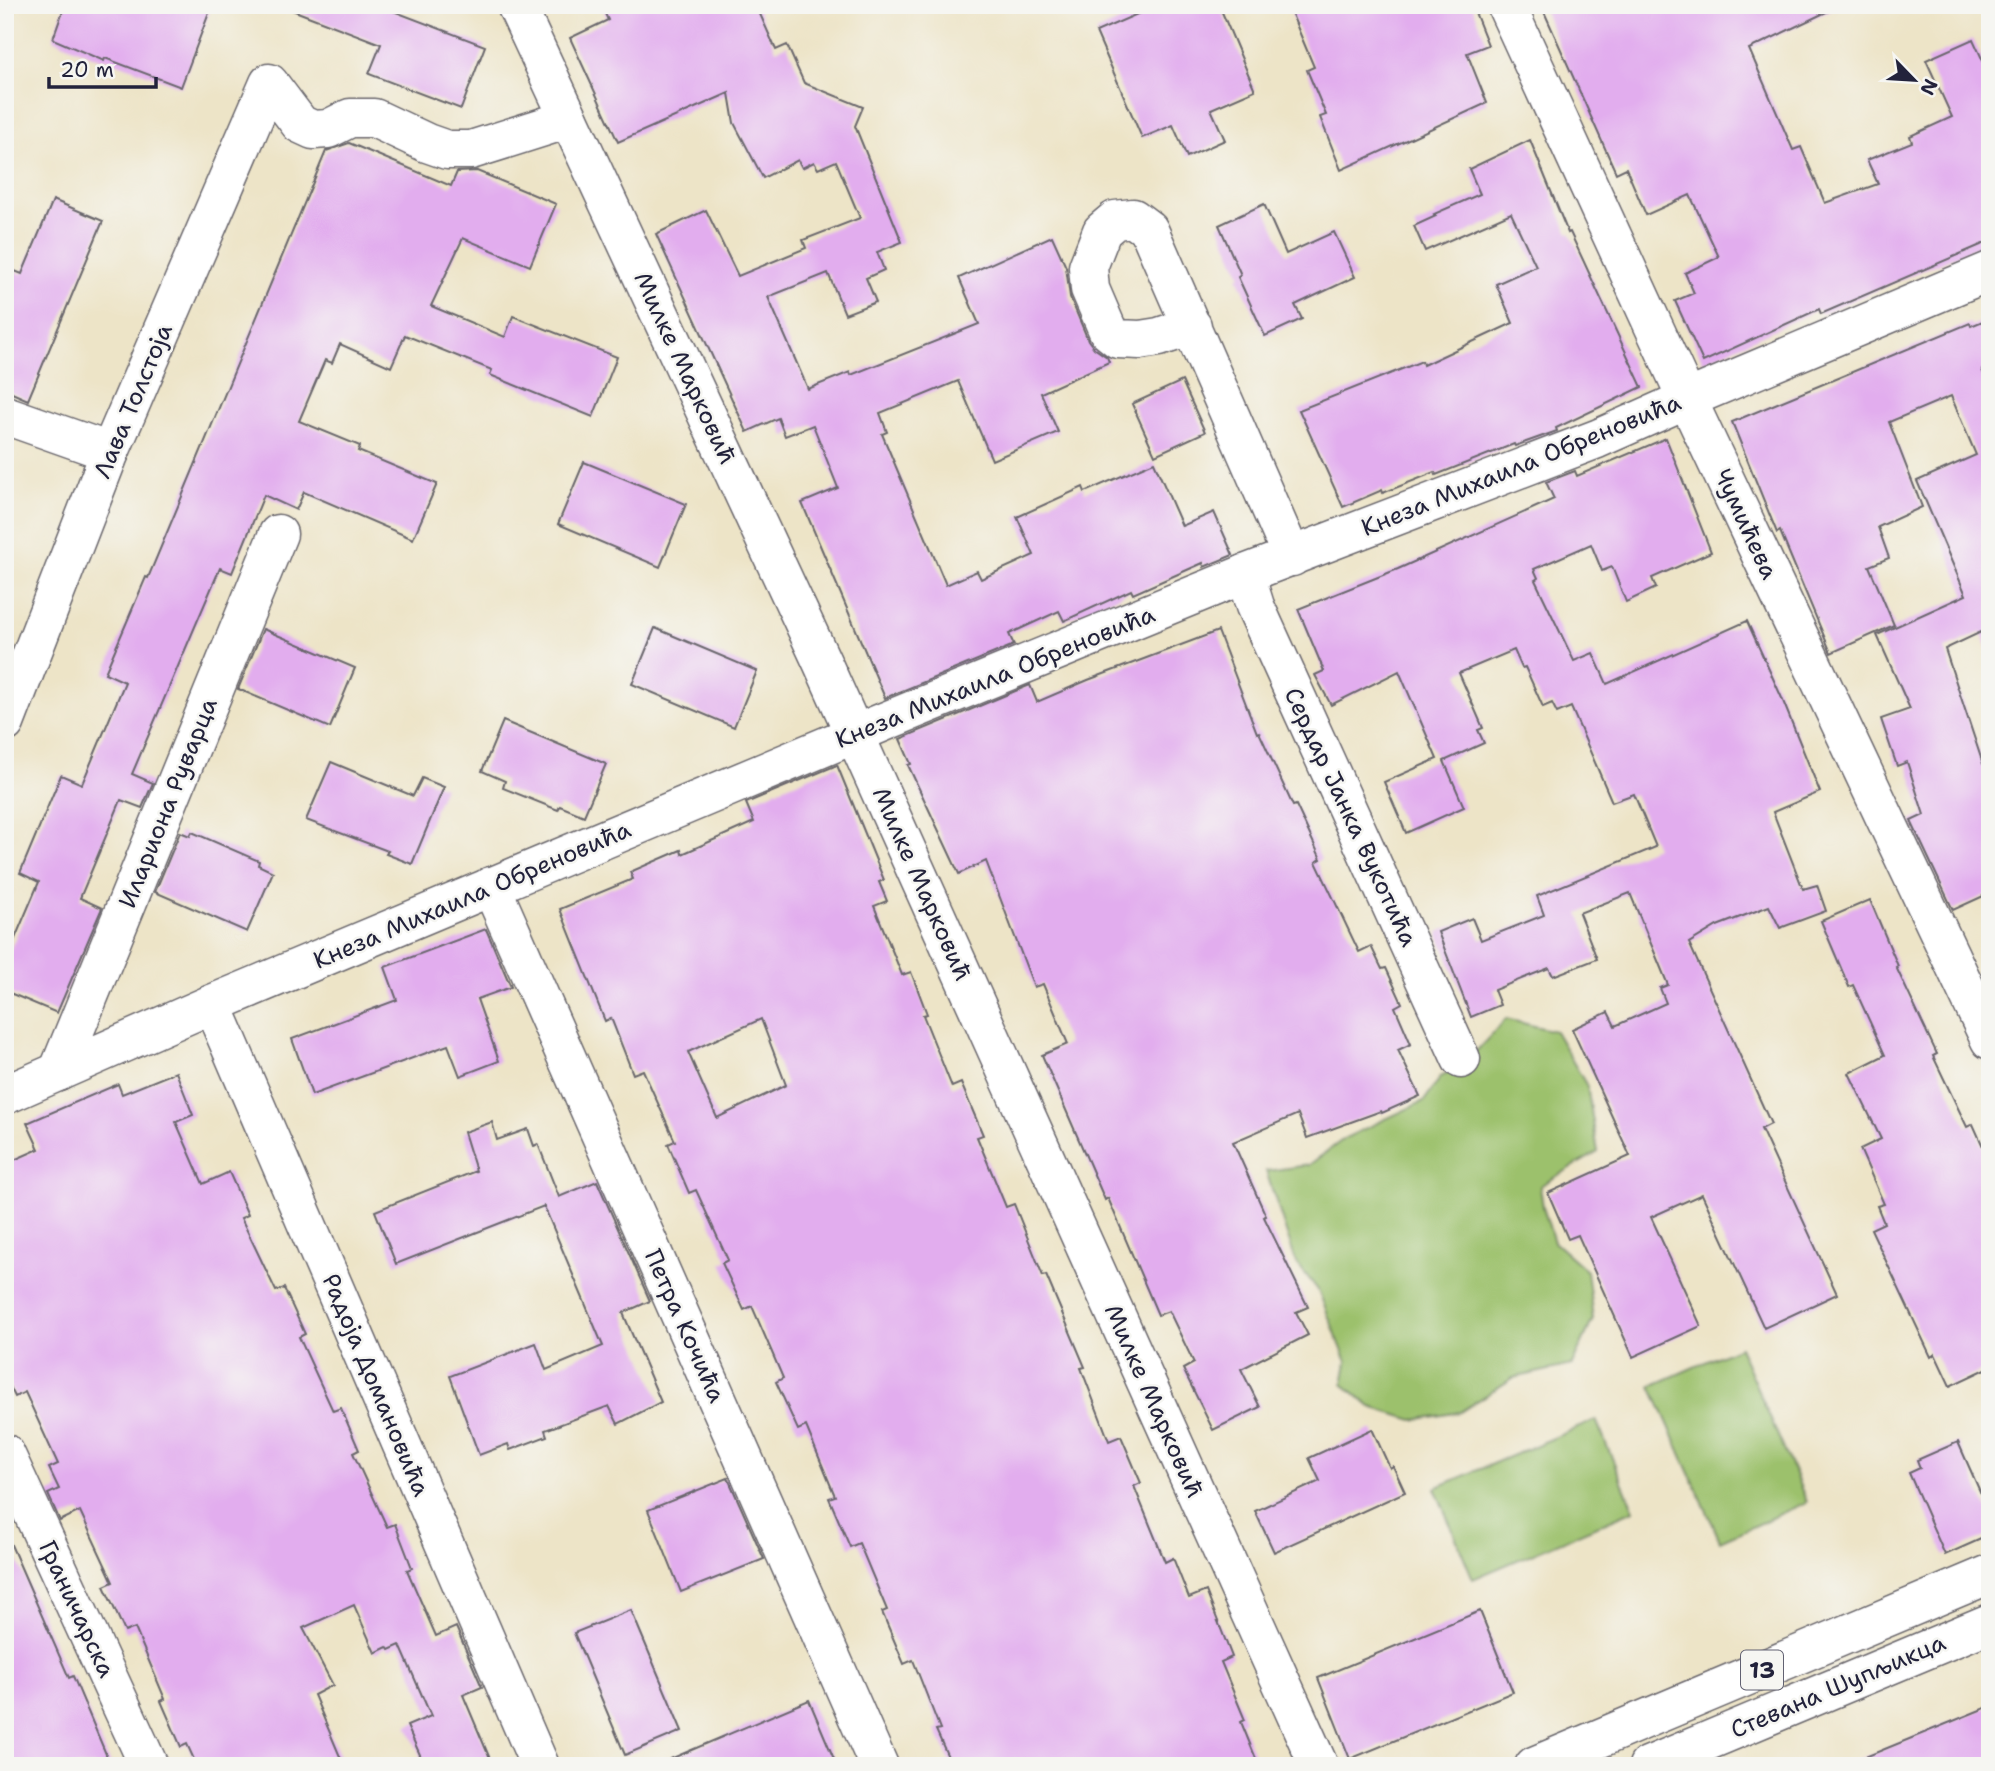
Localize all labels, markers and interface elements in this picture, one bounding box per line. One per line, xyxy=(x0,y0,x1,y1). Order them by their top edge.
scale bar xyxy=(49,46,156,90)
north arrow xyxy=(1880,46,1950,116)
text: 20 m xyxy=(60,56,114,84)
text: N xyxy=(1914,75,1943,99)
street label: Милке Марковић xyxy=(626,267,744,469)
street label: Лава Толстоја xyxy=(86,319,180,483)
street label: Кнеза Михаила Обреновића xyxy=(1356,386,1686,544)
street label: Чумићева xyxy=(1706,463,1786,585)
street label: Кнеза Михаила Обреновића xyxy=(830,598,1160,756)
street label: Сердар Јанка Вукотића xyxy=(1277,682,1425,952)
street label: Илариона Руварца xyxy=(111,693,225,913)
street label: Милке Марковић xyxy=(865,782,979,986)
street label: Кнеза Михаила Обреновића xyxy=(308,813,636,977)
street label: Петра Кочића xyxy=(637,1244,733,1408)
street label: Радоја Домановића xyxy=(315,1269,437,1501)
street label: Милке Марковић xyxy=(1097,1299,1211,1503)
street label: Граничарска xyxy=(31,1535,123,1683)
street label: Стевана Шупљикца xyxy=(1726,1626,1950,1746)
road number: 13 xyxy=(1741,1651,1783,1690)

